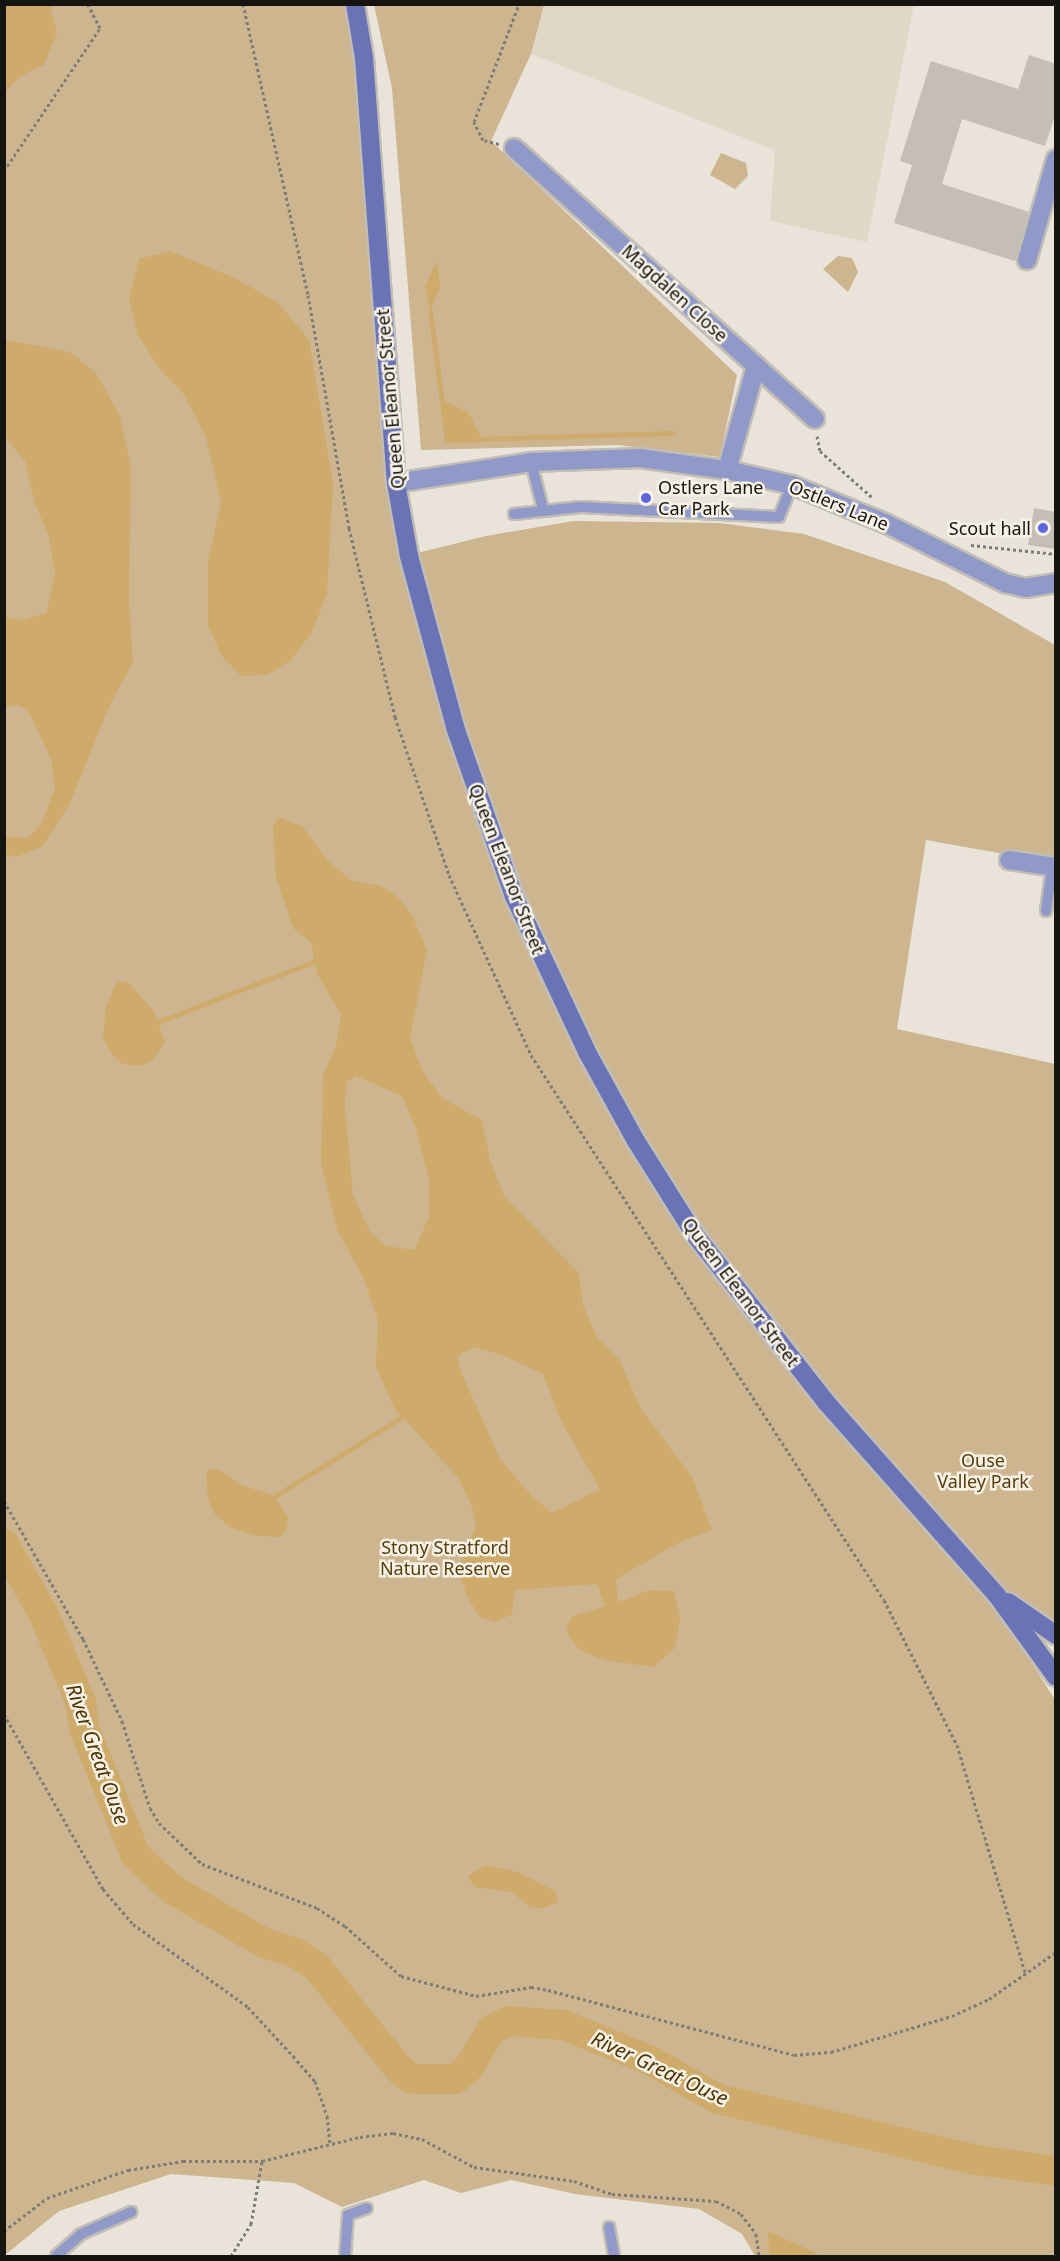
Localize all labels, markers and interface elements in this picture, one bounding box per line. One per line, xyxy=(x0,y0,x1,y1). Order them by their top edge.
street label: Magdalen Close xyxy=(618,240,732,346)
street label: Queen Eleanor Street xyxy=(371,308,409,490)
street label: Ostlers Lane xyxy=(786,475,892,535)
place label: Ostlers Lane Car Park xyxy=(658,477,764,520)
marker: Ostlers Lane Car Park xyxy=(639,491,653,505)
place label: Scout hall xyxy=(949,517,1031,539)
marker: Scout hall xyxy=(1036,521,1050,535)
street label: Queen Eleanor Street xyxy=(465,781,549,957)
street label: Queen Eleanor Street xyxy=(678,1213,804,1371)
park label: Ouse Valley Park xyxy=(937,1450,1029,1492)
park label: Stony Stratford Nature Reserve xyxy=(380,1537,510,1580)
water label: River Great Ouse xyxy=(61,1680,135,1828)
water label: River Great Ouse xyxy=(588,2026,732,2110)

